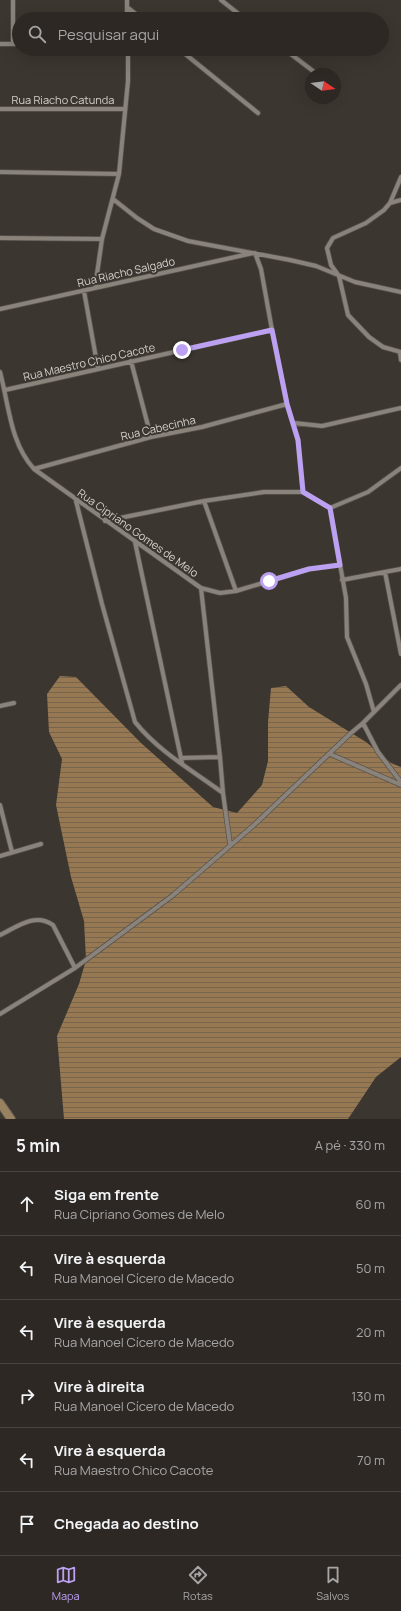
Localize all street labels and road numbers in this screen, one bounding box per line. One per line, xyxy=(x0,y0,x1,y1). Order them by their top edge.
street label: Rua Riacho Catunda xyxy=(12,92,114,107)
street label: Rua Riacho Salgado xyxy=(76,253,177,290)
street label: Rua Maestro Chico Cacote xyxy=(21,339,157,384)
street label: Rua Cabecinha xyxy=(119,412,197,443)
street label: Rua Cipriano Gomes de Melo xyxy=(75,485,202,580)

